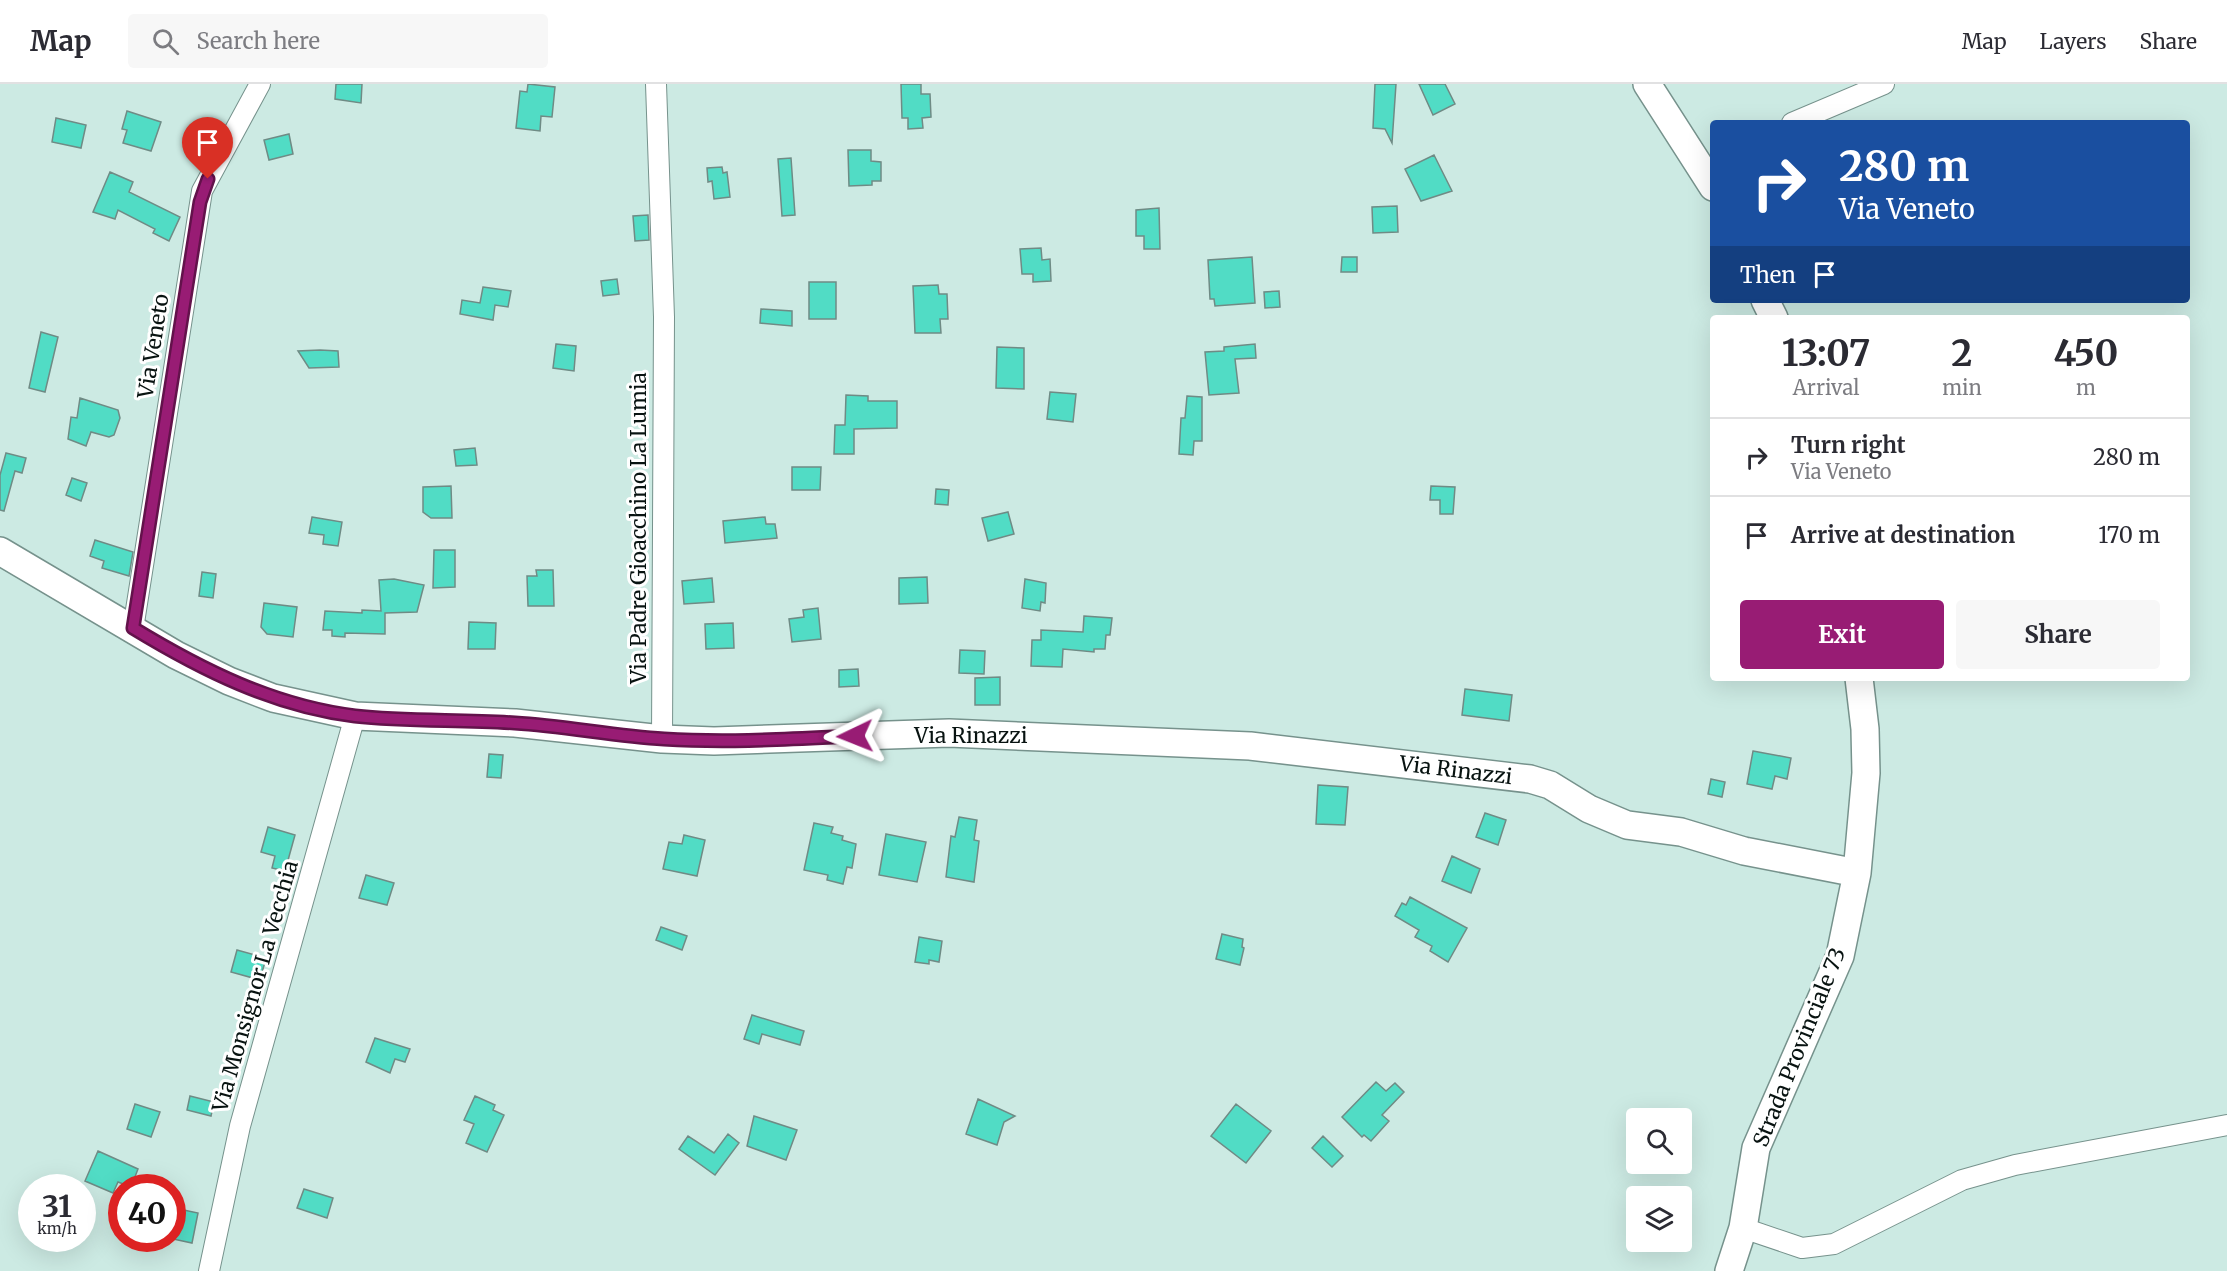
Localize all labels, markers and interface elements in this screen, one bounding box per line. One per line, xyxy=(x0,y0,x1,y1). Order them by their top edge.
search box xyxy=(128,14,548,68)
text: Map xyxy=(30,23,92,59)
icon: search xyxy=(149,25,182,58)
text: Search here xyxy=(197,27,320,55)
text: Map xyxy=(1962,28,2007,55)
text: Layers xyxy=(2040,28,2107,55)
text: Share xyxy=(2140,28,2197,55)
pin xyxy=(182,117,233,179)
icon: arrive xyxy=(191,126,224,159)
text: 280 m xyxy=(1839,140,1969,192)
icon: right xyxy=(1740,144,1818,222)
text: Via Veneto xyxy=(1839,192,1975,226)
icon: arrive xyxy=(1808,258,1841,291)
text: Then xyxy=(1740,261,1796,289)
street label: Via Veneto xyxy=(131,292,175,401)
text: 13:07 xyxy=(1782,331,1870,376)
text: 2 xyxy=(1951,331,1973,376)
text: 450 xyxy=(2053,331,2118,376)
street label: Via Padre Gioacchino La Lumia xyxy=(625,372,652,685)
text: Arrival xyxy=(1793,375,1859,400)
text: min xyxy=(1942,375,1982,400)
text: m xyxy=(2076,375,2096,400)
text: Turn right xyxy=(1791,431,1905,459)
icon: right xyxy=(1740,441,1773,474)
text: 280 m xyxy=(2093,443,2160,471)
text: Via Veneto xyxy=(1791,459,1892,484)
icon: arrive xyxy=(1740,519,1773,552)
text: Arrive at destination xyxy=(1791,521,2015,549)
text: 170 m xyxy=(2098,521,2160,549)
button: Exit xyxy=(1740,600,1944,669)
button: Share xyxy=(1956,600,2160,669)
position arrow xyxy=(823,704,887,768)
street label: Via Rinazzi xyxy=(913,722,1028,749)
street label: Via Rinazzi xyxy=(1397,750,1514,790)
street label: Via Monsignor La Vecchia xyxy=(206,857,304,1116)
street label: Strada Provinciale 73 xyxy=(1747,944,1851,1150)
map controls xyxy=(1626,1108,1692,1252)
button: search xyxy=(1626,1108,1692,1174)
speed limit sign: 40 xyxy=(108,1174,186,1252)
button: layers xyxy=(1626,1186,1692,1252)
text: 31 xyxy=(42,1187,72,1225)
text: km/h xyxy=(37,1219,77,1238)

